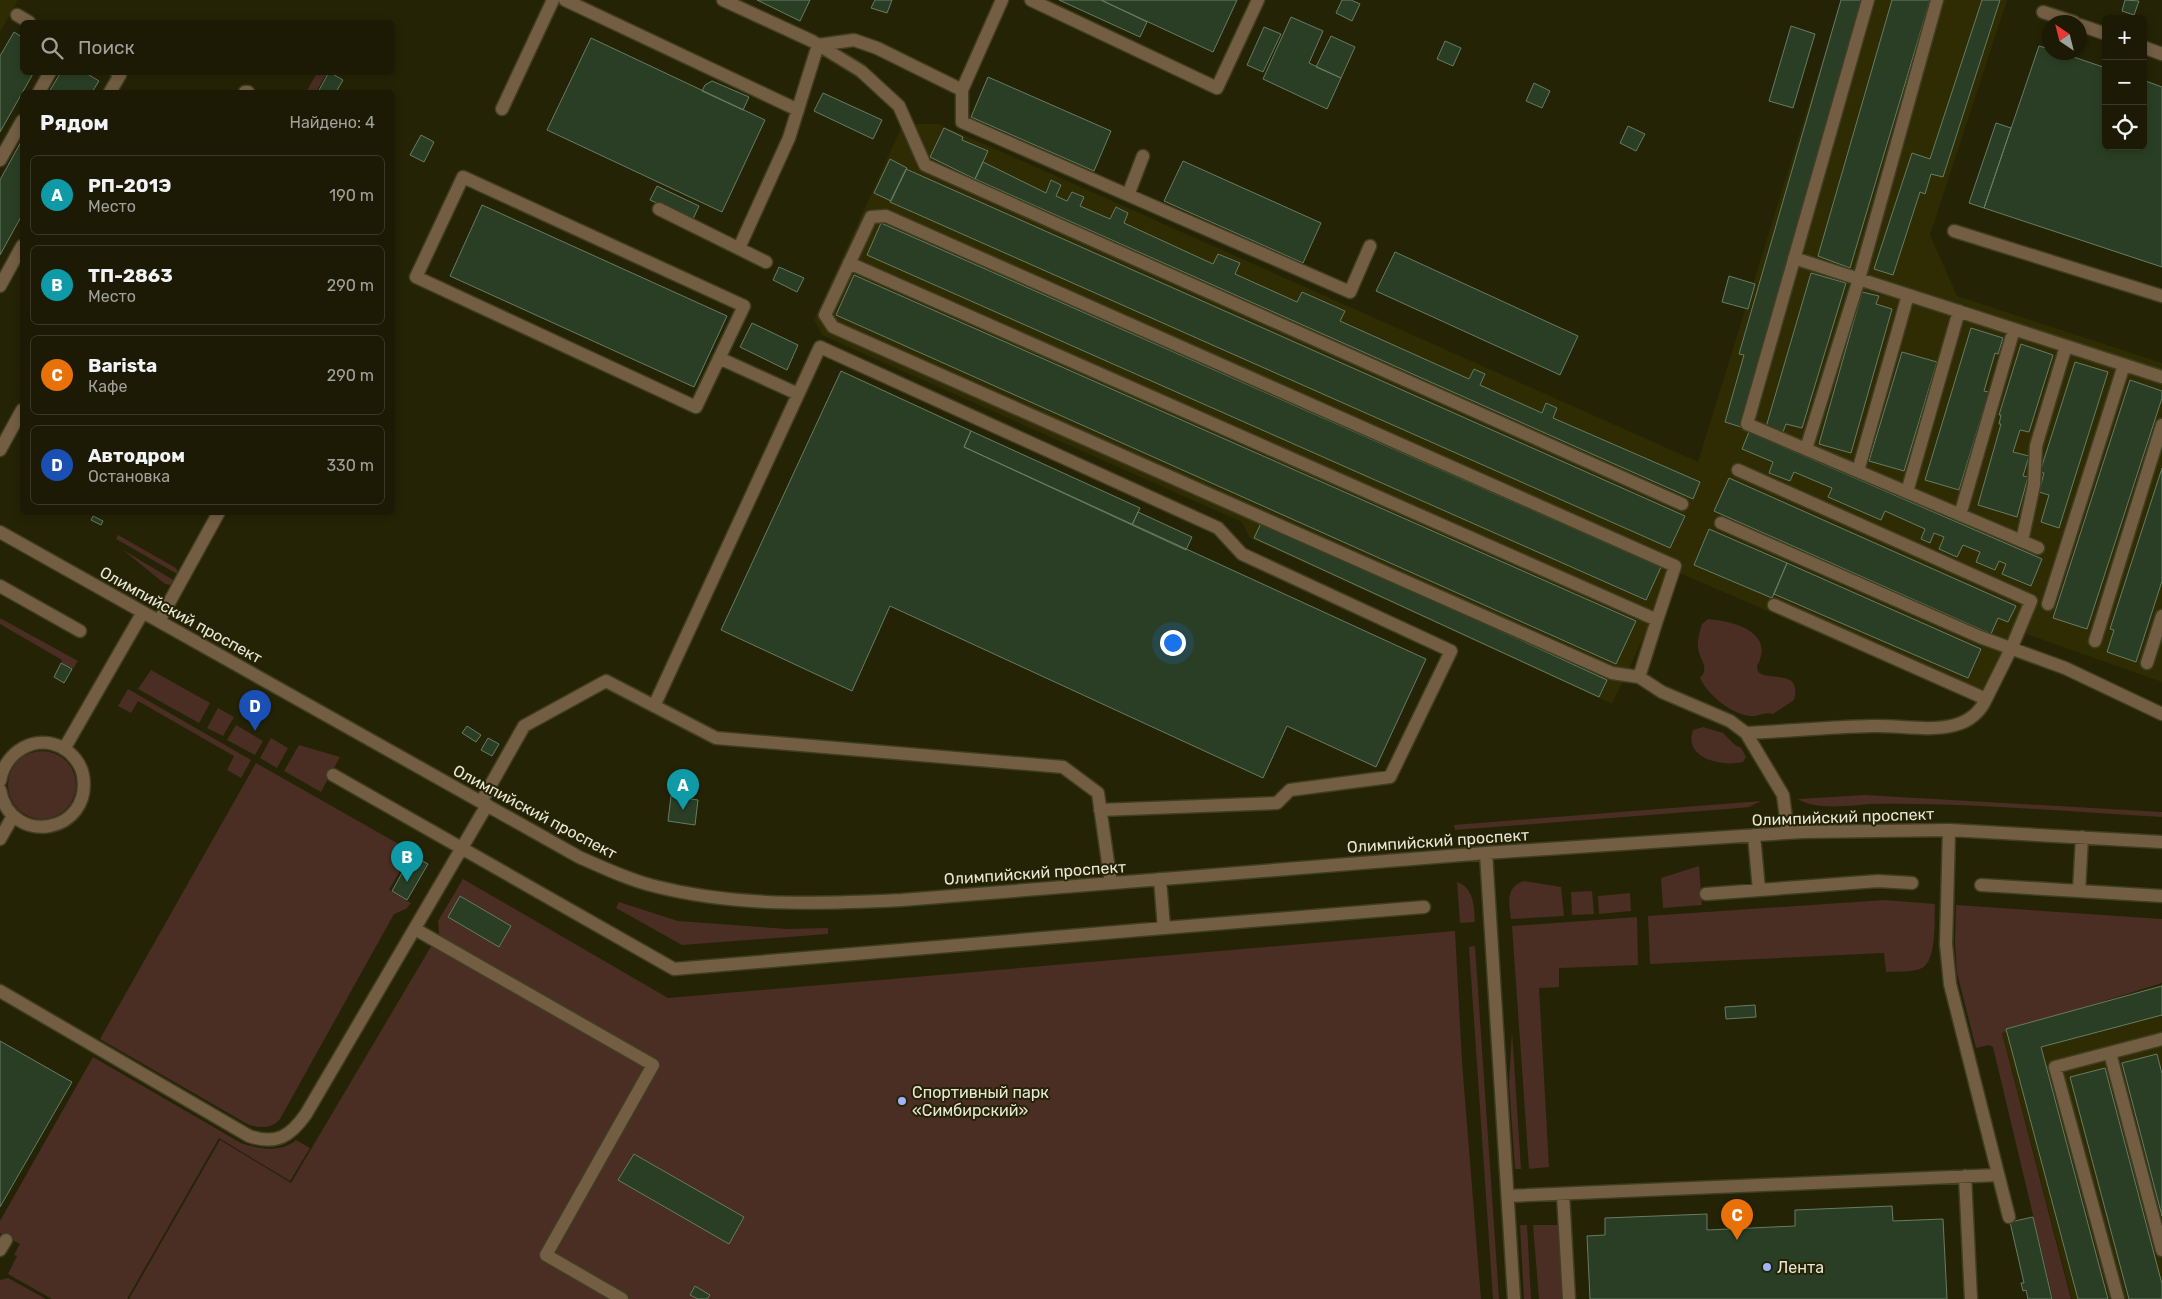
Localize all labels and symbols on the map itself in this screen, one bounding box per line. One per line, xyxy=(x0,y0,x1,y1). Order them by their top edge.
north arrow xyxy=(2042,15,2087,60)
street label: Олимпийский проспект xyxy=(97,562,265,668)
your location xyxy=(1160,630,1186,656)
pin: D xyxy=(239,690,271,731)
street label: Олимпийский проспект xyxy=(450,761,620,863)
pin: A xyxy=(667,769,699,810)
street label: Олимпийский проспект xyxy=(1751,804,1935,830)
street label: Олимпийский проспект xyxy=(1346,825,1530,857)
pin: B xyxy=(391,841,423,882)
street label: Олимпийский проспект xyxy=(943,857,1127,889)
place label: Спортивный парк «Симбирский» xyxy=(912,1083,1049,1120)
marker: Спортивный парк «Симбирский» xyxy=(896,1095,908,1107)
pin: C xyxy=(1721,1199,1753,1240)
place label: Лента xyxy=(1777,1258,1824,1277)
marker: Лента xyxy=(1761,1261,1773,1273)

